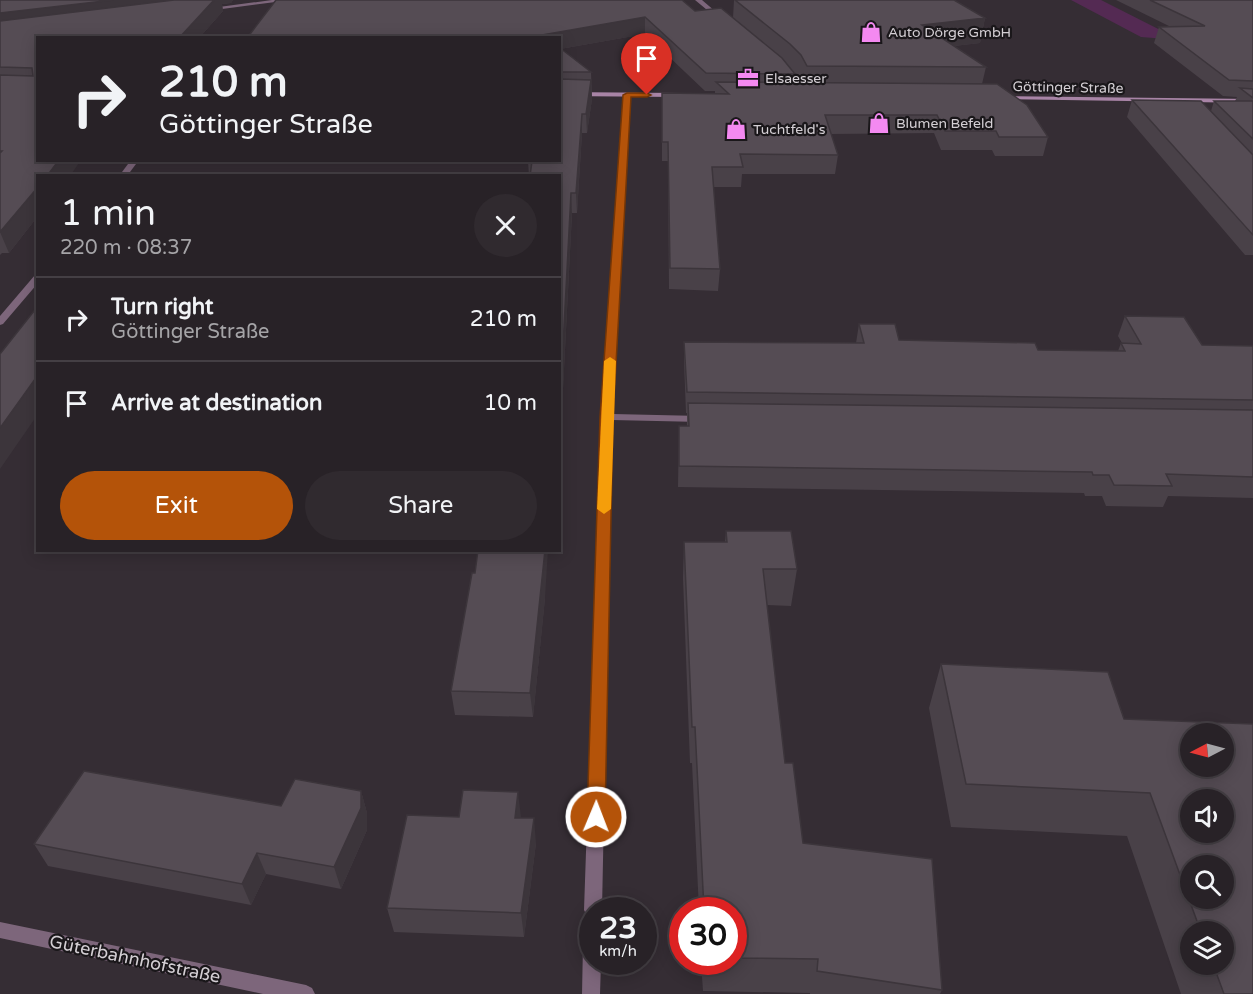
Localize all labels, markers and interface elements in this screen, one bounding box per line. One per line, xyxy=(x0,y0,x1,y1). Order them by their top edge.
shop icon: Auto Dörge GmbH xyxy=(859,20,883,44)
place label: Auto Dörge GmbH xyxy=(888,24,1011,41)
pin xyxy=(621,33,672,95)
icon: arrive xyxy=(630,42,663,75)
text: 210 m xyxy=(159,57,288,108)
icon: right xyxy=(60,60,138,138)
office icon: Elsaesser xyxy=(736,66,760,90)
place label: Elsaesser xyxy=(765,70,827,87)
street label: Göttinger Straße xyxy=(1012,78,1124,97)
text: Göttinger Straße xyxy=(159,108,373,141)
shop icon: Blumen Befeld xyxy=(867,111,891,135)
place label: Blumen Befeld xyxy=(896,115,993,132)
shop icon: Tuchtfeld's xyxy=(724,117,748,141)
place label: Tuchtfeld's xyxy=(753,121,826,138)
text: 1 min xyxy=(60,192,156,235)
button: close xyxy=(474,194,537,257)
text: 220 m · 08:37 xyxy=(60,236,192,260)
text: Turn right xyxy=(111,294,213,320)
icon: right xyxy=(60,303,93,336)
text: 210 m xyxy=(470,306,537,332)
text: Göttinger Straße xyxy=(111,320,269,344)
icon: arrive xyxy=(60,387,93,420)
text: Arrive at destination xyxy=(111,390,322,416)
text: 10 m xyxy=(483,390,537,416)
button: Exit xyxy=(60,471,293,540)
button: Share xyxy=(305,471,537,540)
north arrow xyxy=(1180,723,1234,777)
map controls xyxy=(1180,723,1234,975)
position arrow xyxy=(564,785,628,849)
button: sound xyxy=(1180,789,1234,843)
button: search xyxy=(1180,855,1234,909)
speed limit sign: 30 xyxy=(669,897,747,975)
text: 23 xyxy=(599,910,637,947)
button: layers xyxy=(1180,921,1234,975)
street label: Güterbahnhofstraße xyxy=(48,930,222,988)
text: km/h xyxy=(599,942,637,960)

